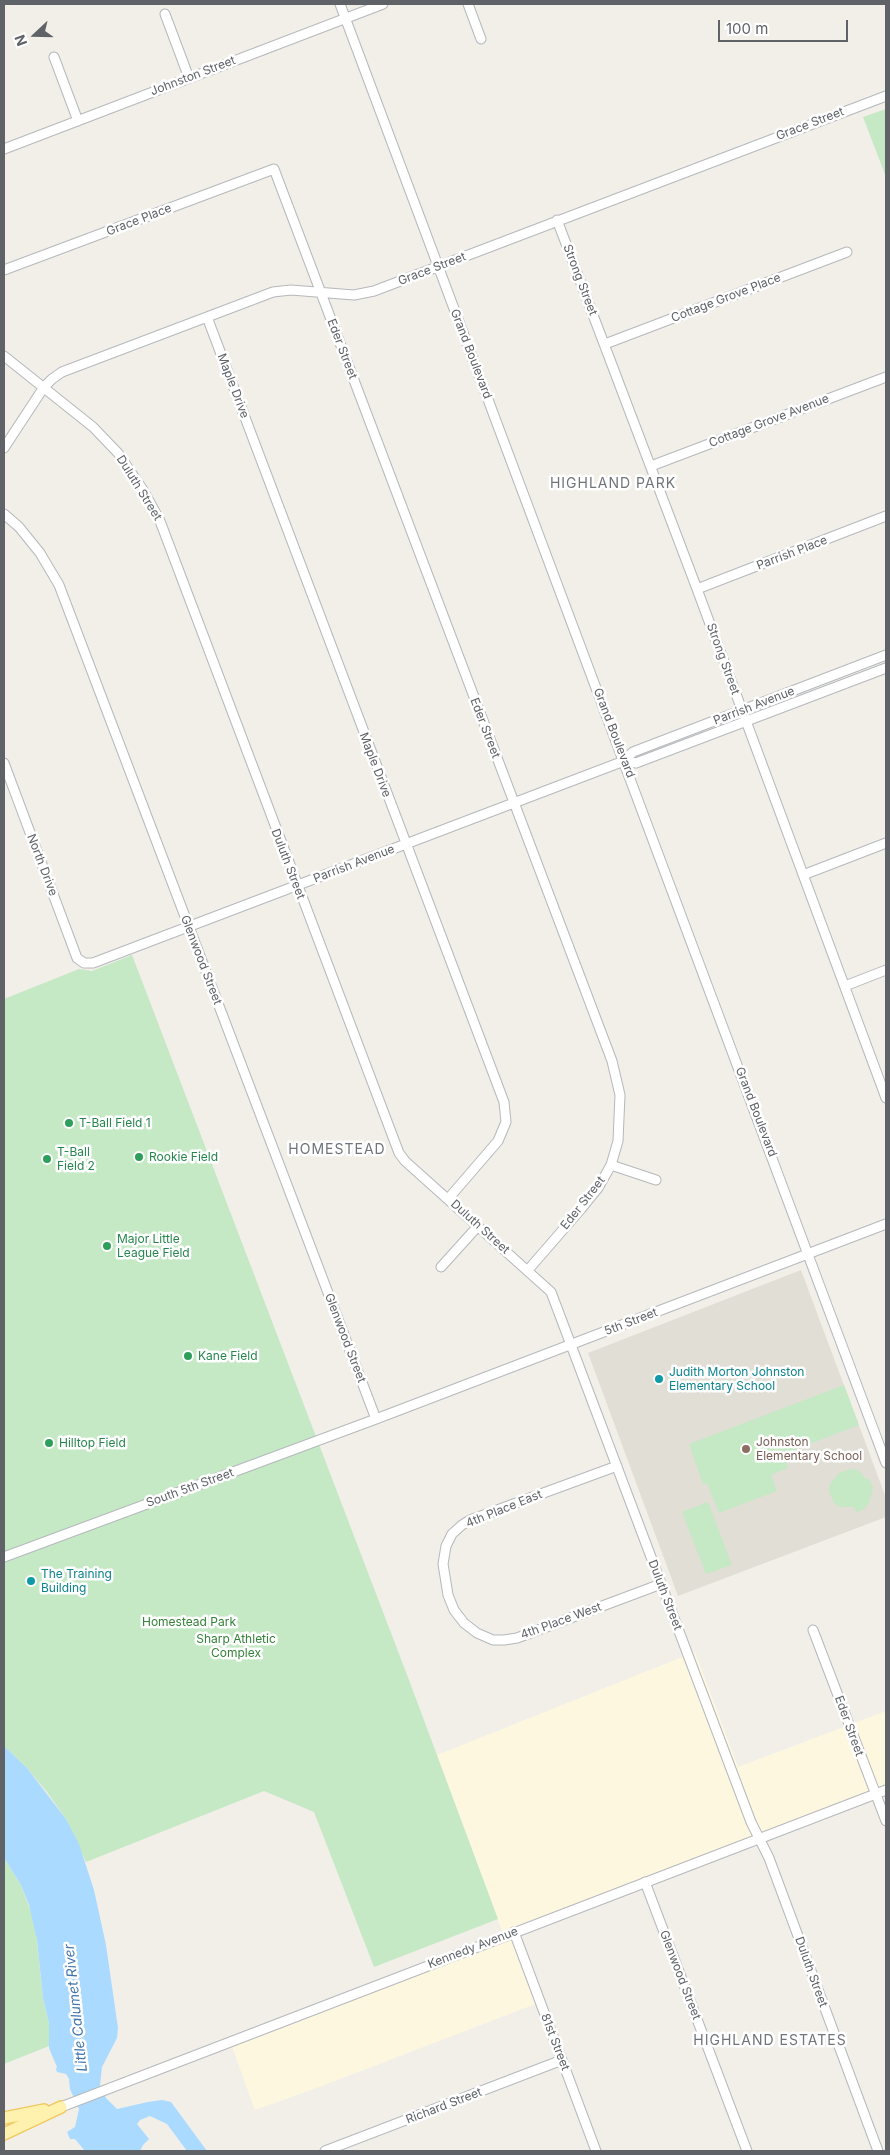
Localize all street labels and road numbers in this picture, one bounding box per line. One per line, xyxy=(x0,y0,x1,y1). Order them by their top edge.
street label: Johnston Street xyxy=(148,53,238,99)
street label: Grace Street xyxy=(774,105,846,143)
street label: Grace Place xyxy=(104,201,174,239)
street label: Strong Street xyxy=(560,242,600,318)
street label: Grace Street xyxy=(396,250,468,288)
street label: Cottage Grove Place xyxy=(669,270,783,326)
street label: Grand Boulevard xyxy=(447,307,495,401)
street label: Eder Street xyxy=(324,317,360,381)
street label: Maple Drive xyxy=(214,352,252,420)
street label: Cottage Grove Avenue xyxy=(707,391,831,451)
street label: Duluth Street xyxy=(113,453,165,523)
street label: Parrish Place xyxy=(755,533,829,573)
street label: Strong Street xyxy=(703,621,743,697)
street label: Parrish Avenue xyxy=(711,684,797,728)
street label: Grand Boulevard xyxy=(590,686,638,780)
street label: Eder Street xyxy=(467,696,503,760)
street label: Maple Drive xyxy=(356,731,394,799)
street label: Duluth Street xyxy=(268,827,308,901)
street label: North Drive xyxy=(24,832,60,898)
street label: Parrish Avenue xyxy=(311,842,397,886)
street label: Glenwood Street xyxy=(177,913,225,1007)
street label: Grand Boulevard xyxy=(732,1065,780,1159)
street label: Eder Street xyxy=(558,1174,608,1232)
street label: Duluth Street xyxy=(448,1197,512,1257)
street label: Glenwood Street xyxy=(321,1291,369,1385)
street label: 5th Street xyxy=(602,1305,660,1339)
street label: South 5th Street xyxy=(144,1466,236,1510)
street label: 4th Place East xyxy=(464,1487,544,1531)
street label: Duluth Street xyxy=(645,1558,685,1632)
street label: 4th Place West xyxy=(519,1600,603,1642)
street label: Eder Street xyxy=(831,1694,867,1758)
street label: Kennedy Avenue xyxy=(426,1924,520,1972)
street label: Glenwood Street xyxy=(656,1928,704,2022)
street label: Duluth Street xyxy=(792,1935,830,2009)
street label: 81st Street xyxy=(538,2012,572,2072)
street label: Richard Street xyxy=(404,2085,484,2127)

